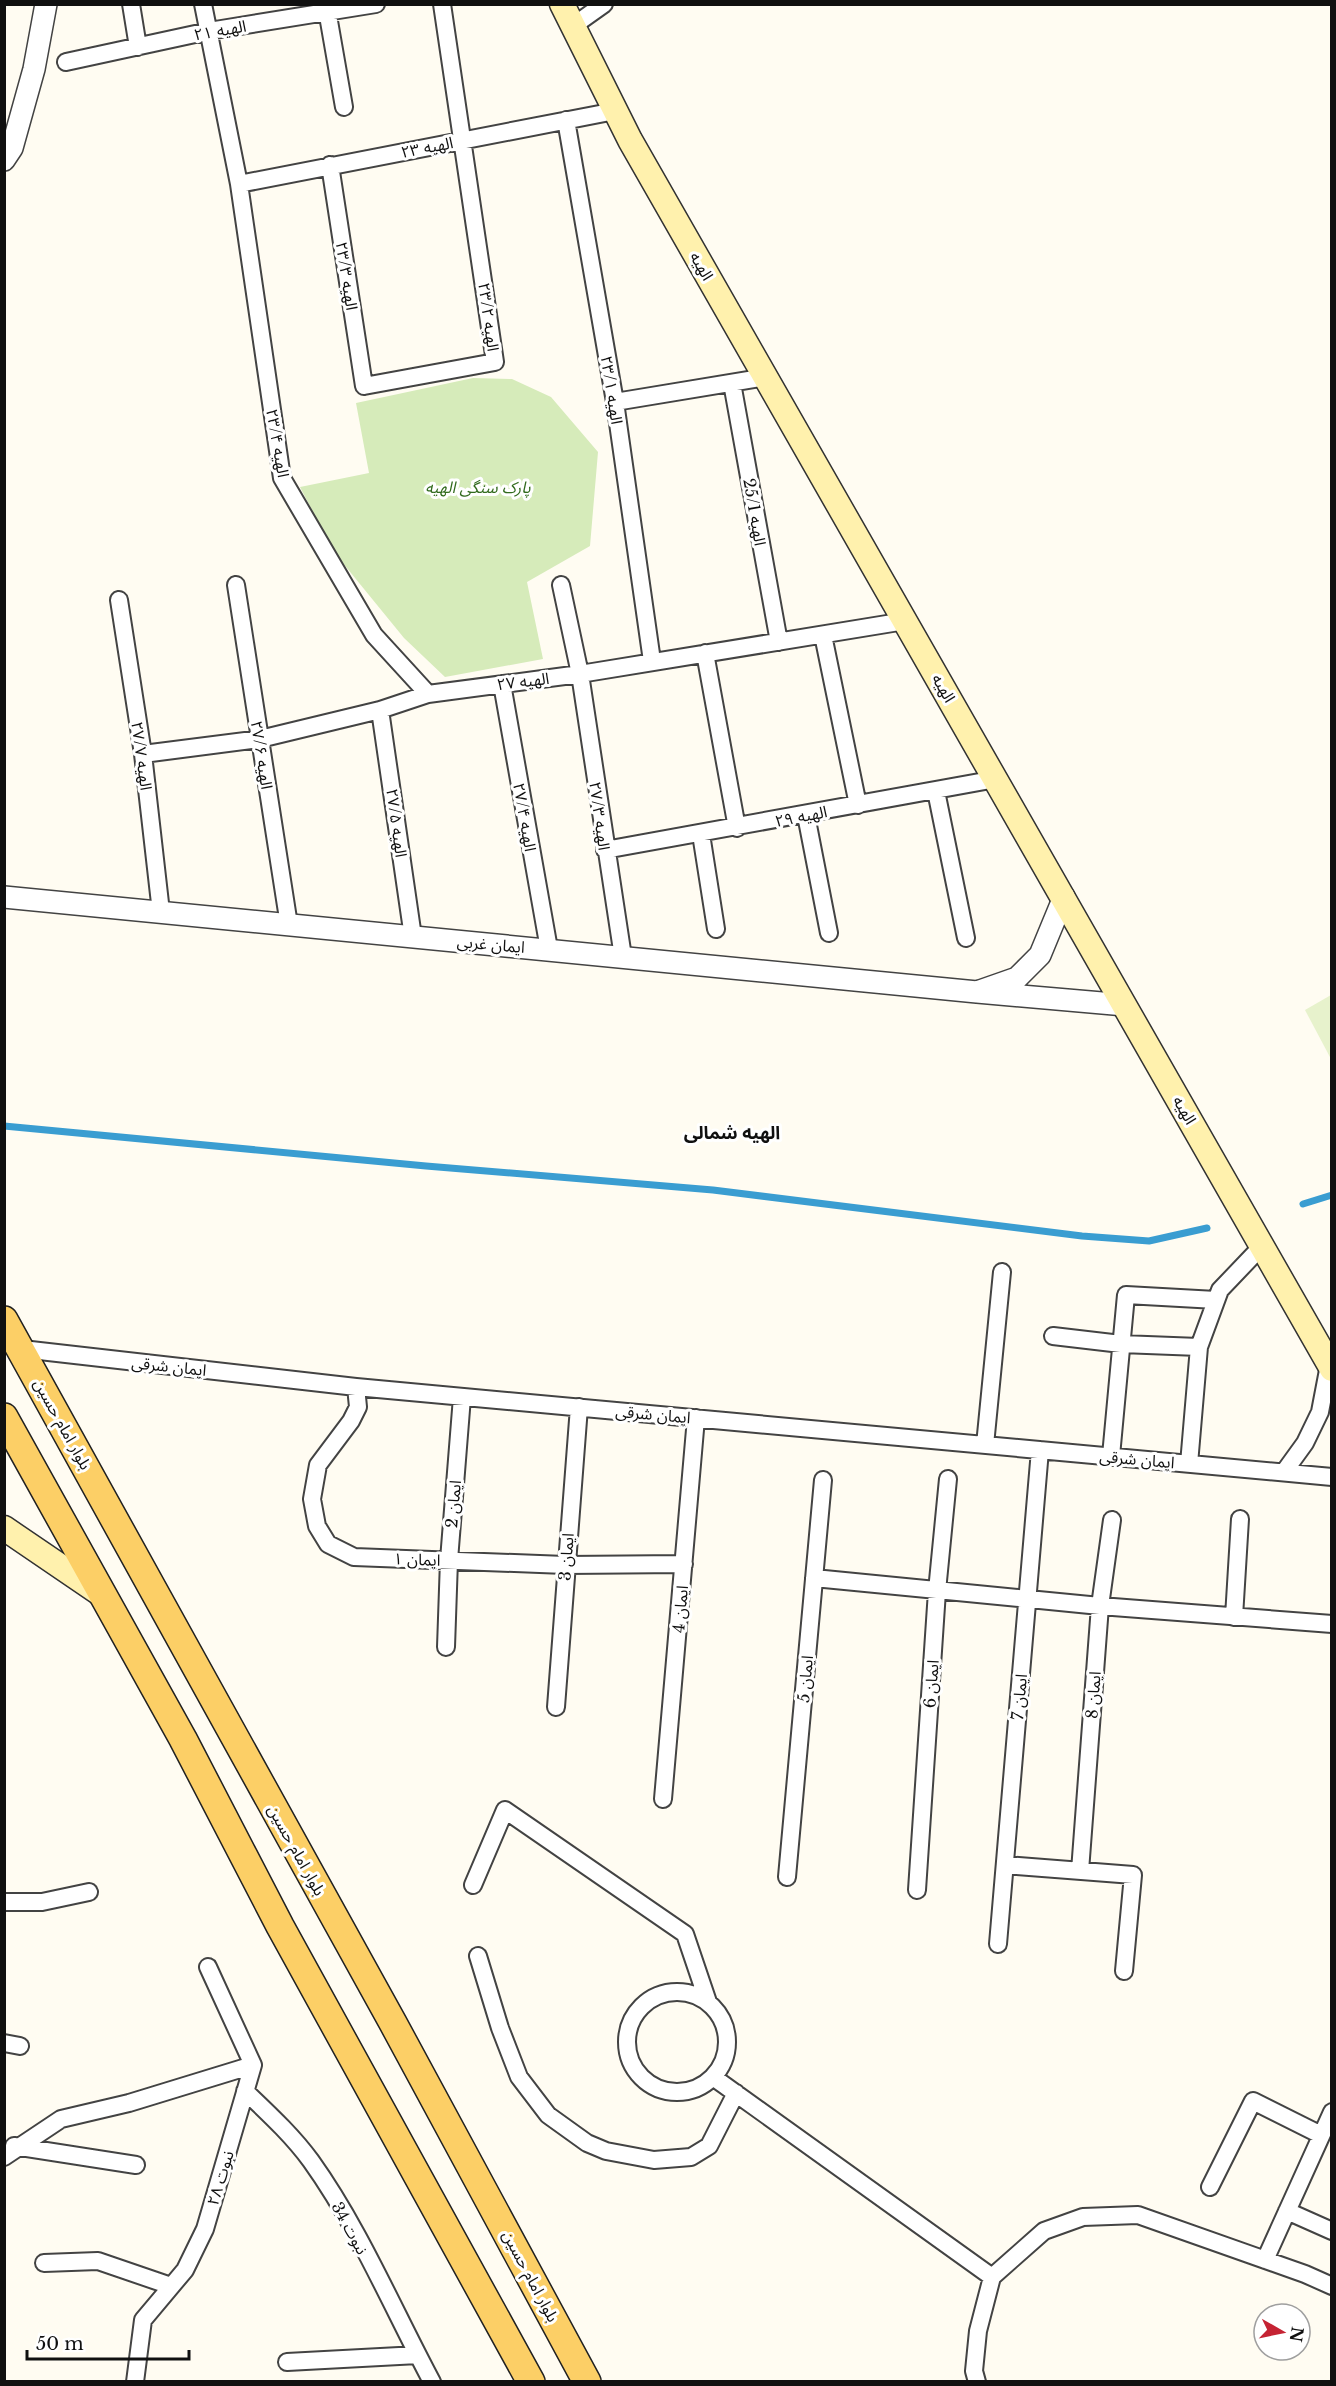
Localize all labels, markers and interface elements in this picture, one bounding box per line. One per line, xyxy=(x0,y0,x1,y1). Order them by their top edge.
street label: الهیه ۲۱ xyxy=(192,16,248,44)
street label: الهیه ۲۳ xyxy=(399,132,455,162)
street label: الهیه ۲۳/۳ xyxy=(332,240,362,312)
street label: الهیه xyxy=(686,248,718,284)
street label: الهیه ۲۳/۲ xyxy=(474,281,504,353)
street label: الهیه ۲۳/۱ xyxy=(597,354,627,426)
street label: الهیه ۲۳/۴ xyxy=(262,407,294,479)
park label: پارک سنگی الهیه xyxy=(425,477,531,498)
street label: الهیه 25/1 xyxy=(739,477,771,547)
street label: الهیه ۲۷ xyxy=(496,668,550,694)
street label: الهیه xyxy=(928,670,960,706)
street label: الهیه ۲۷/۶ xyxy=(247,719,277,791)
street label: الهیه ۲۷/۷ xyxy=(127,720,157,792)
street label: الهیه ۲۷/۳ xyxy=(585,780,615,852)
street label: الهیه ۲۷/۴ xyxy=(509,781,541,853)
street label: الهیه ۲۷/۵ xyxy=(382,787,412,859)
street label: الهیه ۲۹ xyxy=(773,801,829,831)
street label: ایمان غربی xyxy=(456,931,526,957)
street label: الهیه xyxy=(1169,1092,1201,1128)
district label: الهیه شمالی xyxy=(684,1122,780,1144)
street label: ایمان شرقی xyxy=(130,1352,208,1380)
street label: بلوار امام حسین xyxy=(27,1375,96,1474)
street label: ایمان شرقی xyxy=(615,1401,691,1427)
street label: ایمان شرقی xyxy=(1099,1446,1175,1472)
street label: ایمان 2 xyxy=(441,1479,465,1529)
street label: ایمان 3 xyxy=(554,1532,578,1582)
street label: ایمان ۱ xyxy=(393,1548,441,1570)
street label: ایمان 4 xyxy=(668,1584,692,1634)
street label: ایمان 5 xyxy=(793,1655,817,1703)
street label: ایمان 6 xyxy=(919,1659,943,1709)
street label: ایمان 8 xyxy=(1081,1670,1105,1720)
street label: ایمان 7 xyxy=(1007,1673,1031,1721)
street label: بلوار امام حسین xyxy=(261,1801,330,1900)
street label: نبوت ۲۸ xyxy=(202,2148,238,2208)
street label: نبوت 34 xyxy=(327,2198,373,2258)
street label: بلوار امام حسین xyxy=(496,2227,563,2327)
north arrow xyxy=(1252,2302,1312,2362)
scale bar xyxy=(27,2323,189,2361)
text: N xyxy=(1286,2325,1308,2343)
text: 50 m xyxy=(36,2333,84,2355)

